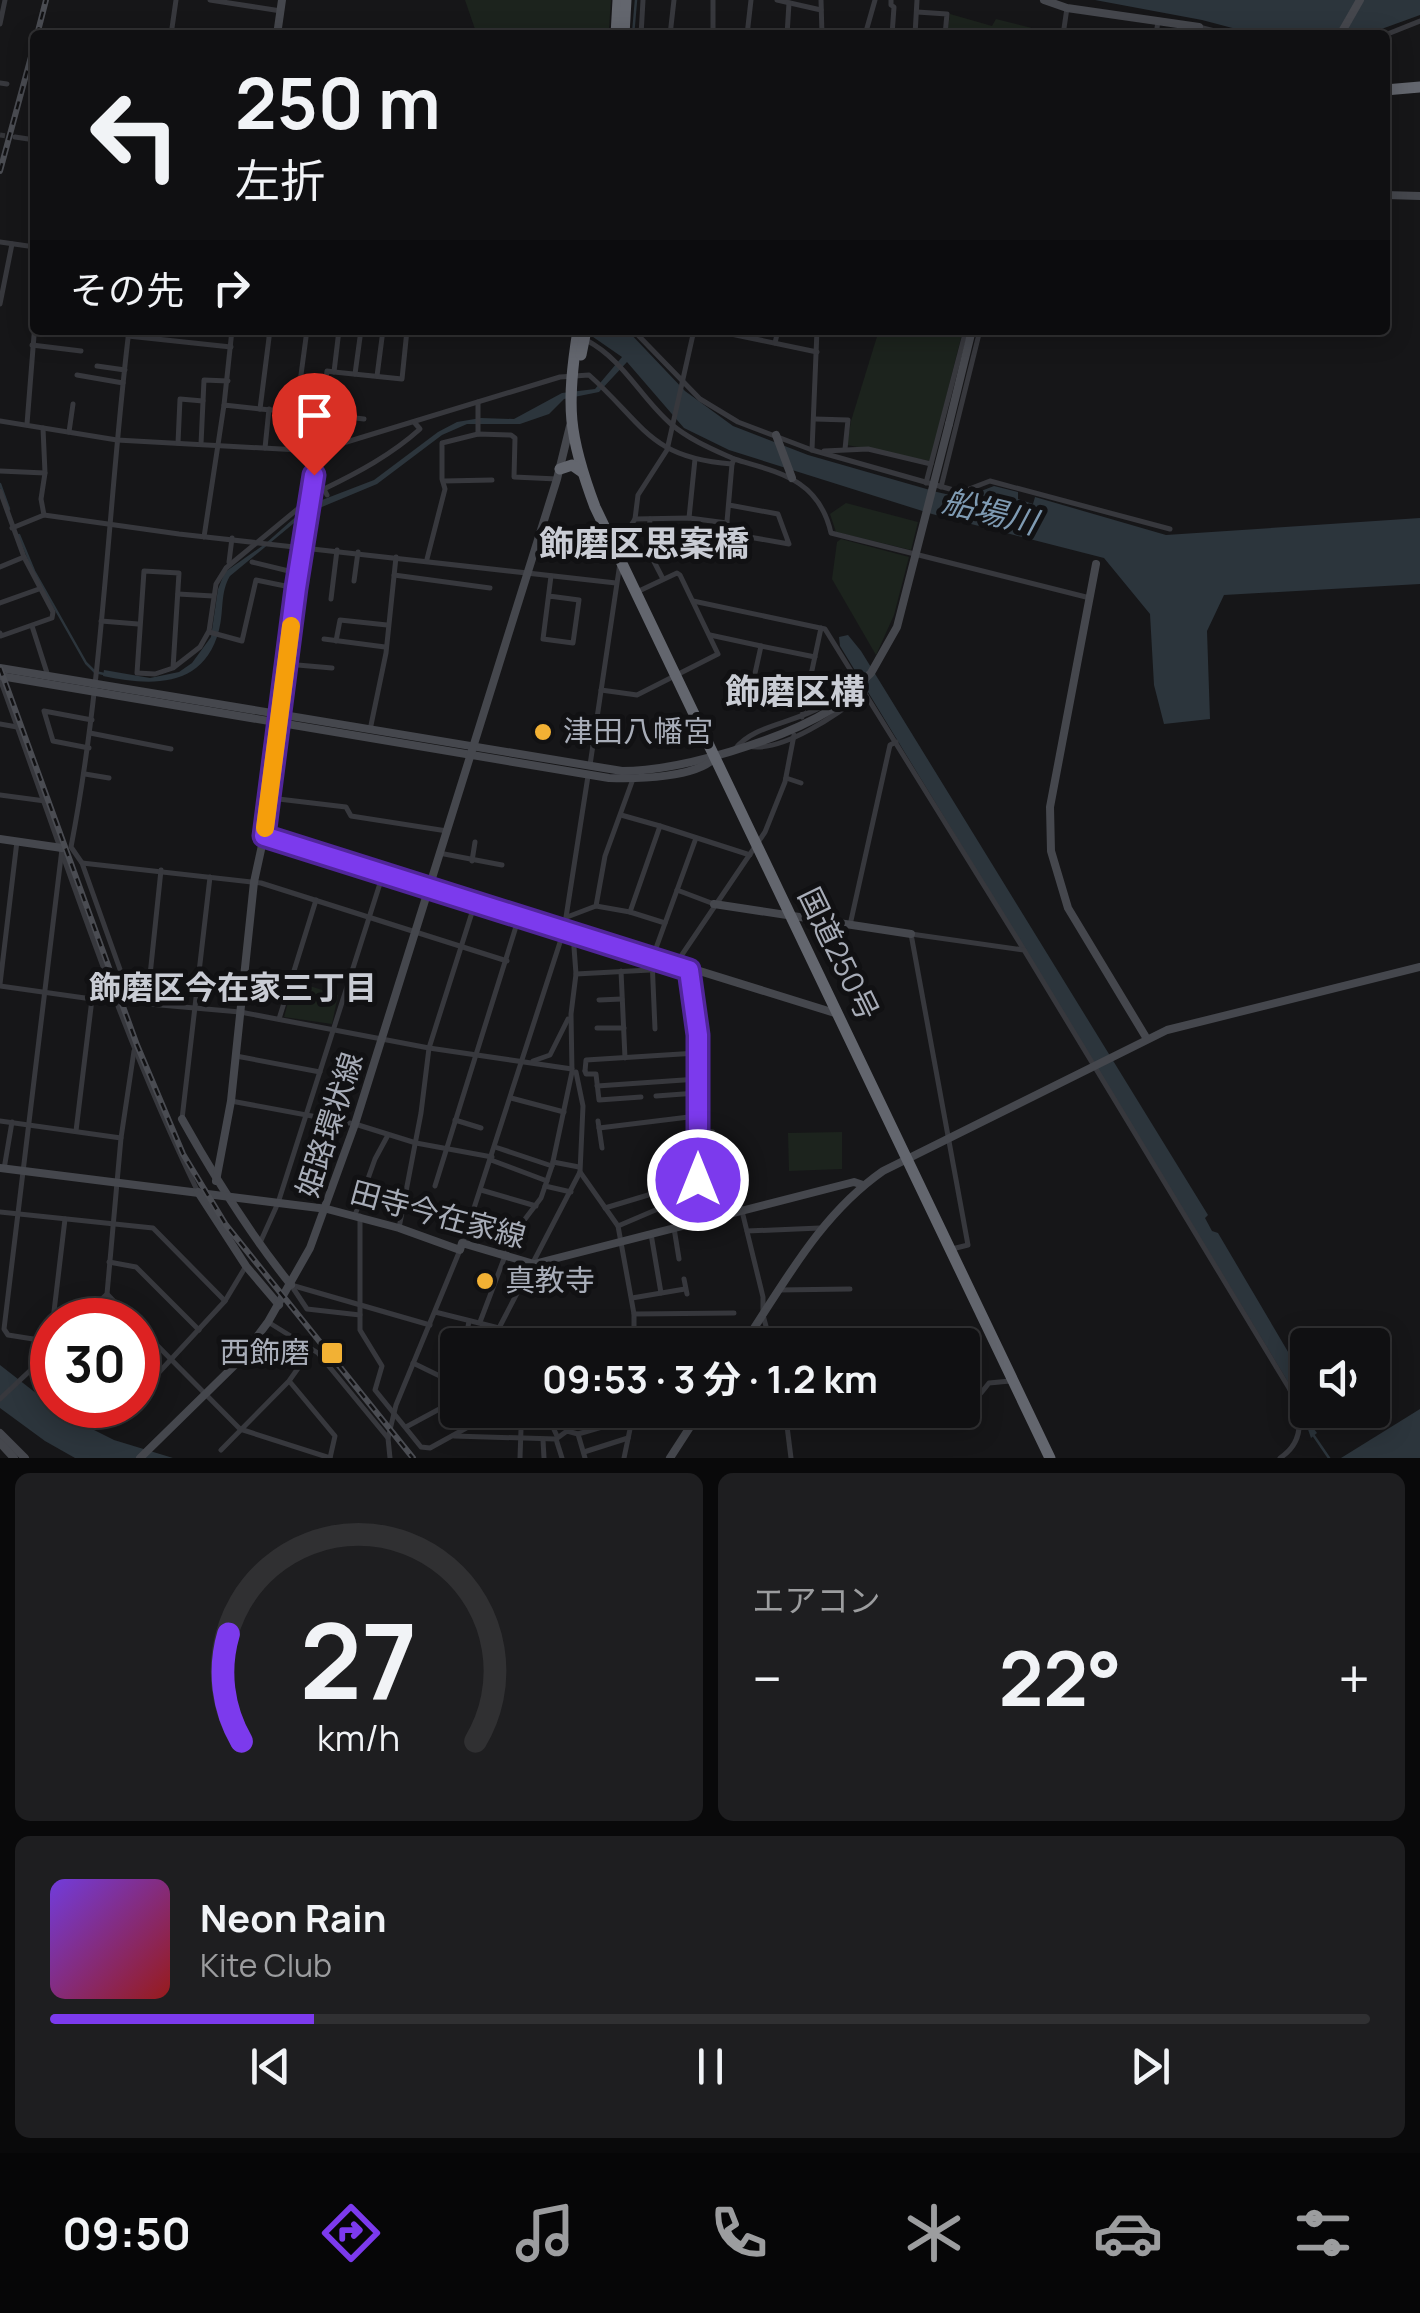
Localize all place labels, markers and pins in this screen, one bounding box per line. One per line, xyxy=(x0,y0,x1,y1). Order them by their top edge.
pin xyxy=(272,373,357,476)
place label: 津田八幡宮 xyxy=(563,710,713,751)
marker: 津田八幡宮 xyxy=(532,721,554,743)
place label: 真教寺 xyxy=(505,1259,595,1300)
marker: 真教寺 xyxy=(474,1270,496,1292)
place label: 西飾磨 xyxy=(220,1331,310,1372)
marker: 西飾磨 xyxy=(319,1340,345,1366)

